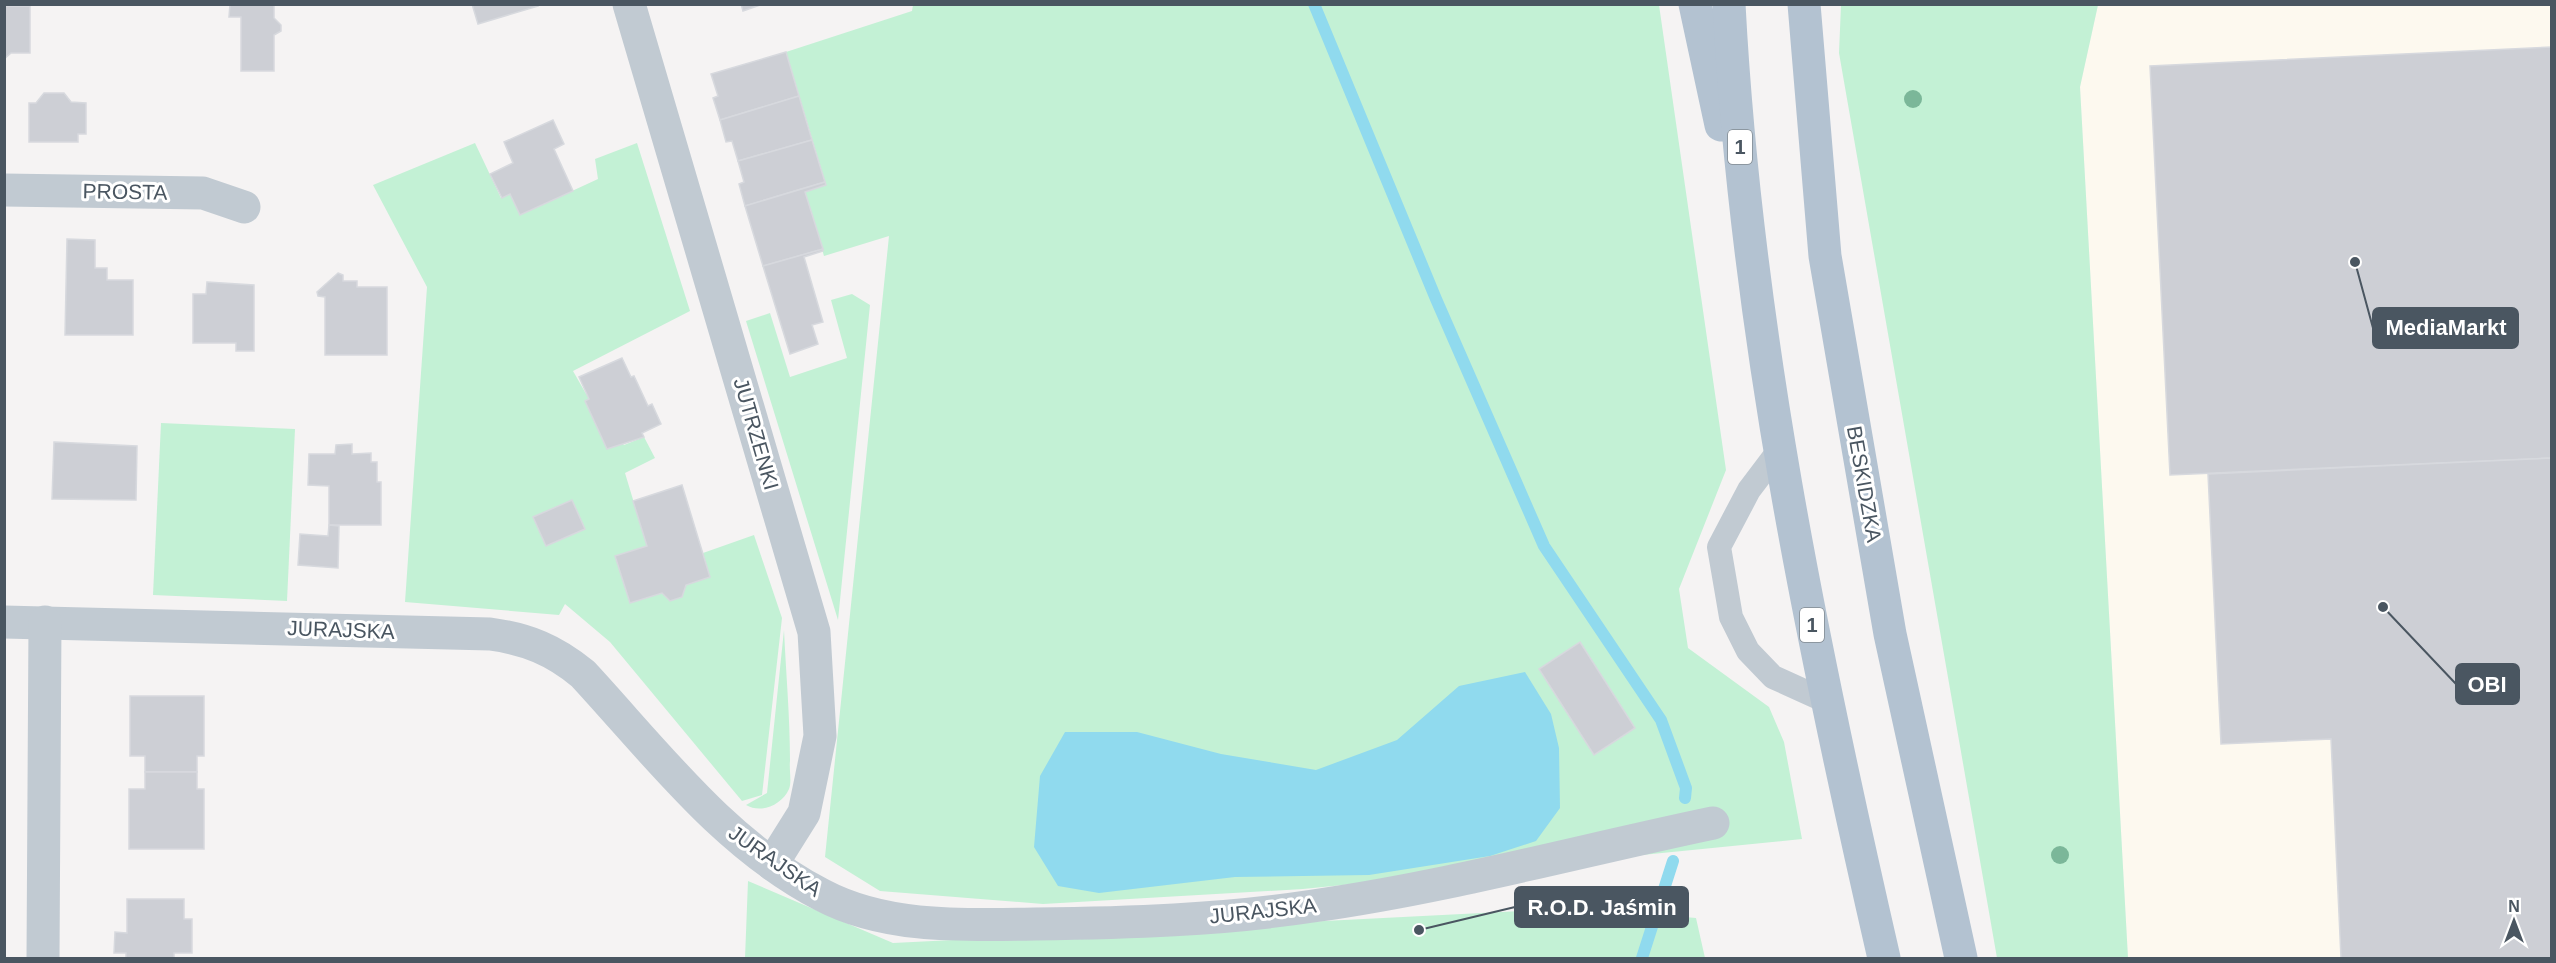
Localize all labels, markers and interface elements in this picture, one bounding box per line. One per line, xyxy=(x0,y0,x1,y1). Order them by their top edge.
road number: 1 xyxy=(1728,130,1752,164)
street label: PROSTA xyxy=(82,179,168,204)
callout: MediaMarkt xyxy=(2373,308,2518,348)
text: MediaMarkt xyxy=(2385,315,2507,340)
street label: JUTRZENKI xyxy=(730,375,783,493)
street label: BESKIDZKA xyxy=(1843,424,1886,544)
road number: 1 xyxy=(1800,608,1824,642)
street label: JURAJSKA xyxy=(287,616,395,643)
callout: OBI xyxy=(2456,664,2519,704)
text: OBI xyxy=(2467,672,2507,697)
street label: JURAJSKA xyxy=(725,820,826,901)
callout: R.O.D. Jaśmin xyxy=(1515,887,1688,927)
north arrow xyxy=(2484,891,2544,951)
street label: JURAJSKA xyxy=(1208,893,1318,928)
text: R.O.D. Jaśmin xyxy=(1527,895,1677,920)
text: N xyxy=(2508,898,2520,915)

